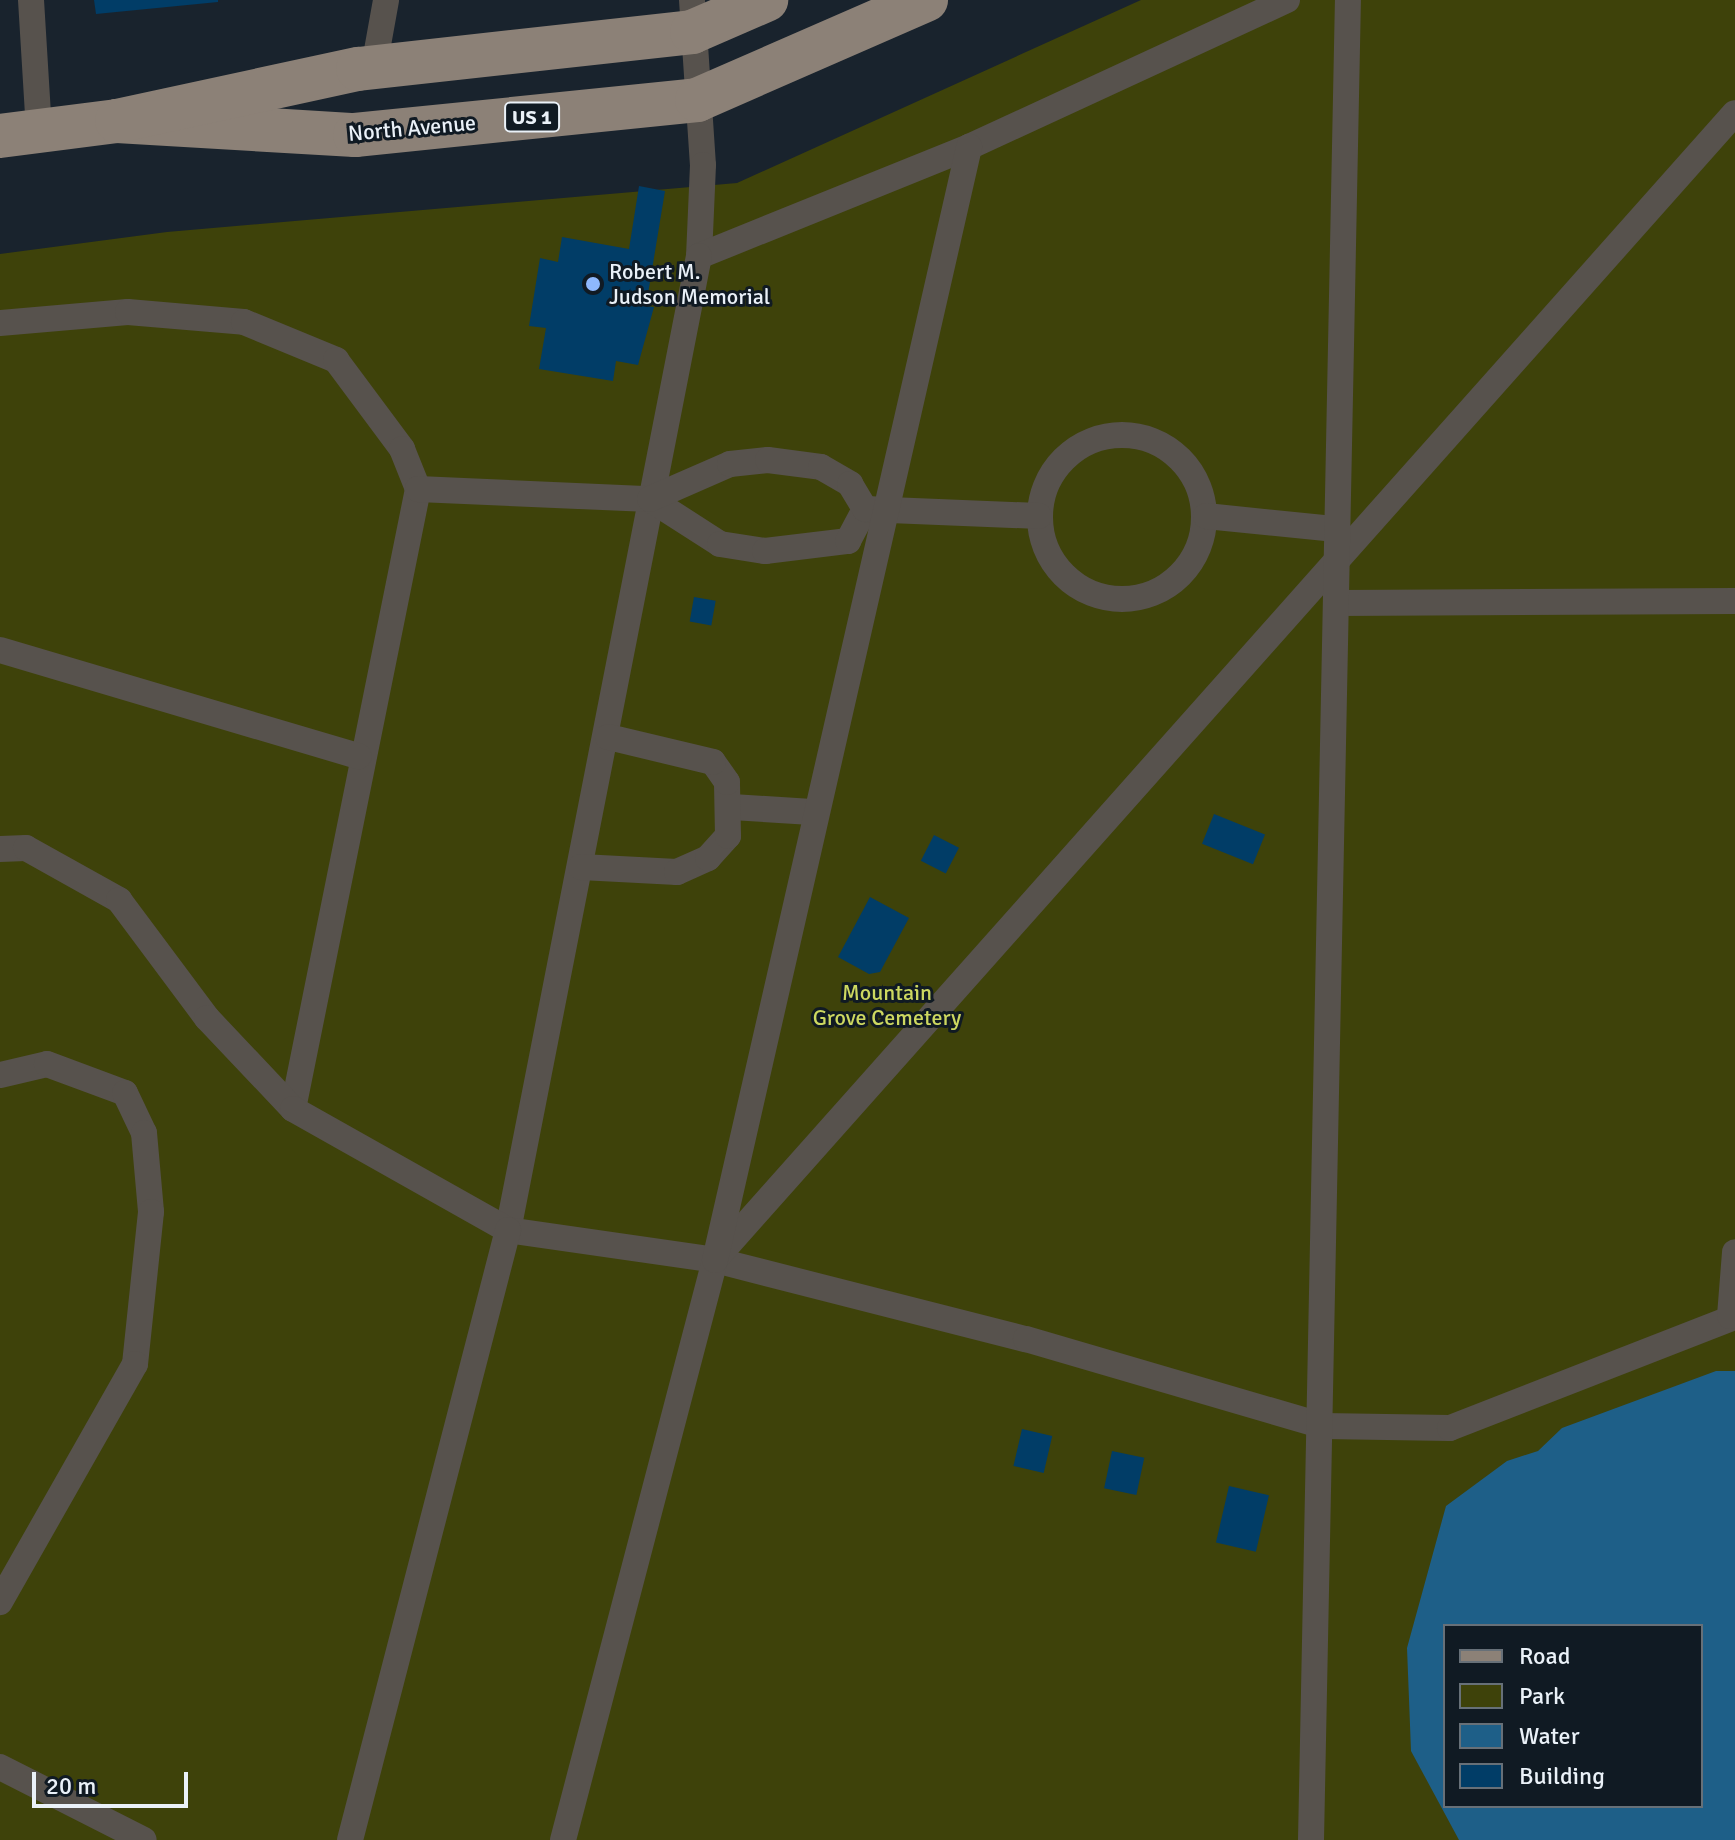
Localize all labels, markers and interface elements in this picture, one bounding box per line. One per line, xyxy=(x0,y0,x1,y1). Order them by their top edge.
road number: US 1 xyxy=(504,101,560,133)
street label: North Avenue xyxy=(347,109,477,147)
place label: Robert M. Judson Memorial xyxy=(609,258,770,310)
marker: Robert M. Judson Memorial xyxy=(584,275,602,293)
park label: Mountain Grove Cemetery xyxy=(813,979,961,1030)
legend xyxy=(1443,1624,1703,1808)
text: Road xyxy=(1519,1641,1570,1671)
text: Park xyxy=(1519,1681,1565,1711)
text: Water xyxy=(1519,1721,1579,1751)
scale bar xyxy=(36,1756,192,1806)
text: Building xyxy=(1519,1761,1605,1791)
text: 20 m xyxy=(46,1771,96,1801)

